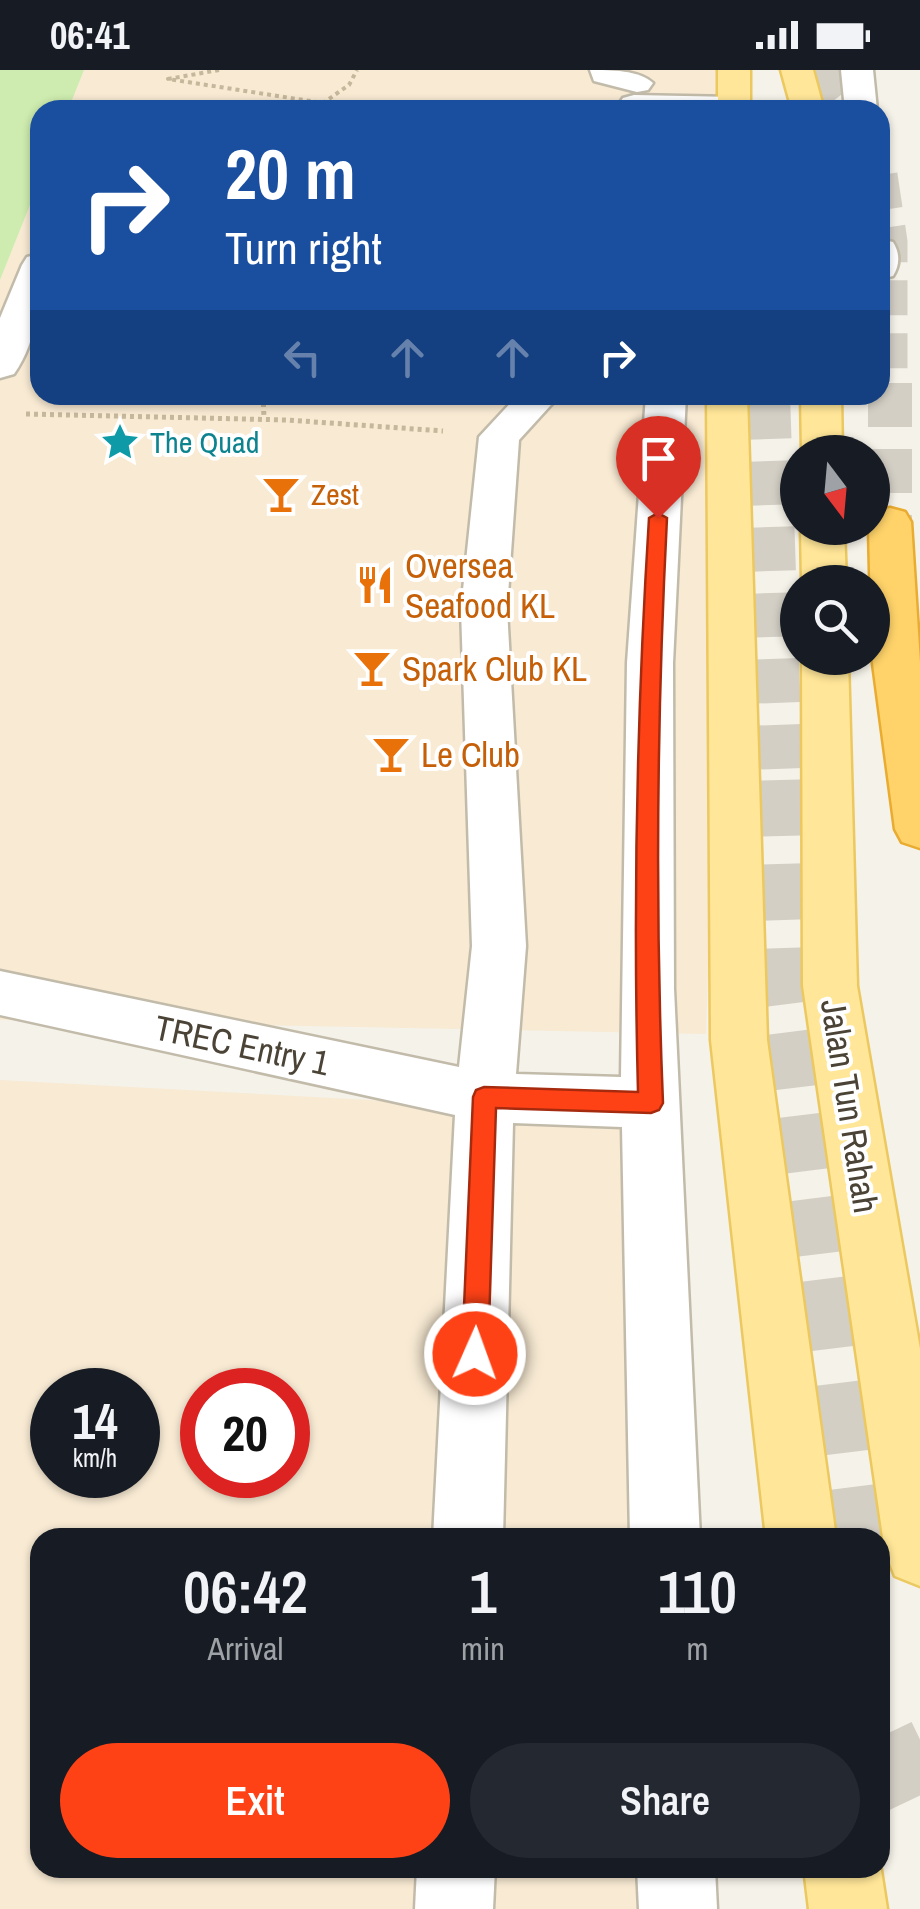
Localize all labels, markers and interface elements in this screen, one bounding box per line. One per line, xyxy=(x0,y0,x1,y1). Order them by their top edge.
text: 06:41 xyxy=(50,10,130,61)
text: 20 m xyxy=(225,127,356,221)
icon: right xyxy=(60,140,190,270)
text: Turn right xyxy=(225,217,382,278)
icon: left xyxy=(275,330,330,385)
icon: ahead xyxy=(380,330,435,385)
icon: ahead xyxy=(485,330,540,385)
icon: right xyxy=(590,330,645,385)
pin xyxy=(616,416,701,519)
place icon: The Quad xyxy=(99,421,141,463)
place label: The Quad xyxy=(150,422,259,462)
icon: arrive xyxy=(631,431,686,486)
north arrow xyxy=(780,435,890,545)
map controls xyxy=(780,435,890,675)
bar icon: Zest xyxy=(260,473,302,515)
place label: Zest xyxy=(311,474,359,514)
place label: Oversea Seafood KL xyxy=(405,542,555,629)
restaurant icon: Oversea Seafood KL xyxy=(354,564,396,606)
button: search xyxy=(780,565,890,675)
place label: Spark Club KL xyxy=(402,645,587,692)
bar icon: Spark Club KL xyxy=(351,647,393,689)
place label: Le Club xyxy=(421,731,520,778)
bar icon: Le Club xyxy=(370,733,412,775)
street label: Jalan Tun Rahah xyxy=(810,996,890,1216)
street label: TREC Entry 1 xyxy=(151,1004,334,1086)
position arrow xyxy=(423,1302,527,1406)
speed limit sign: 20 xyxy=(180,1368,310,1498)
text: 14 xyxy=(72,1387,118,1455)
text: km/h xyxy=(73,1441,117,1475)
text: 06:42 xyxy=(183,1551,308,1632)
text: 1 xyxy=(469,1551,497,1632)
text: 110 xyxy=(658,1551,737,1632)
text: Arrival xyxy=(208,1627,283,1670)
text: min xyxy=(461,1627,505,1670)
text: m xyxy=(686,1627,708,1670)
button: Exit xyxy=(60,1743,450,1858)
button: Share xyxy=(470,1743,860,1858)

